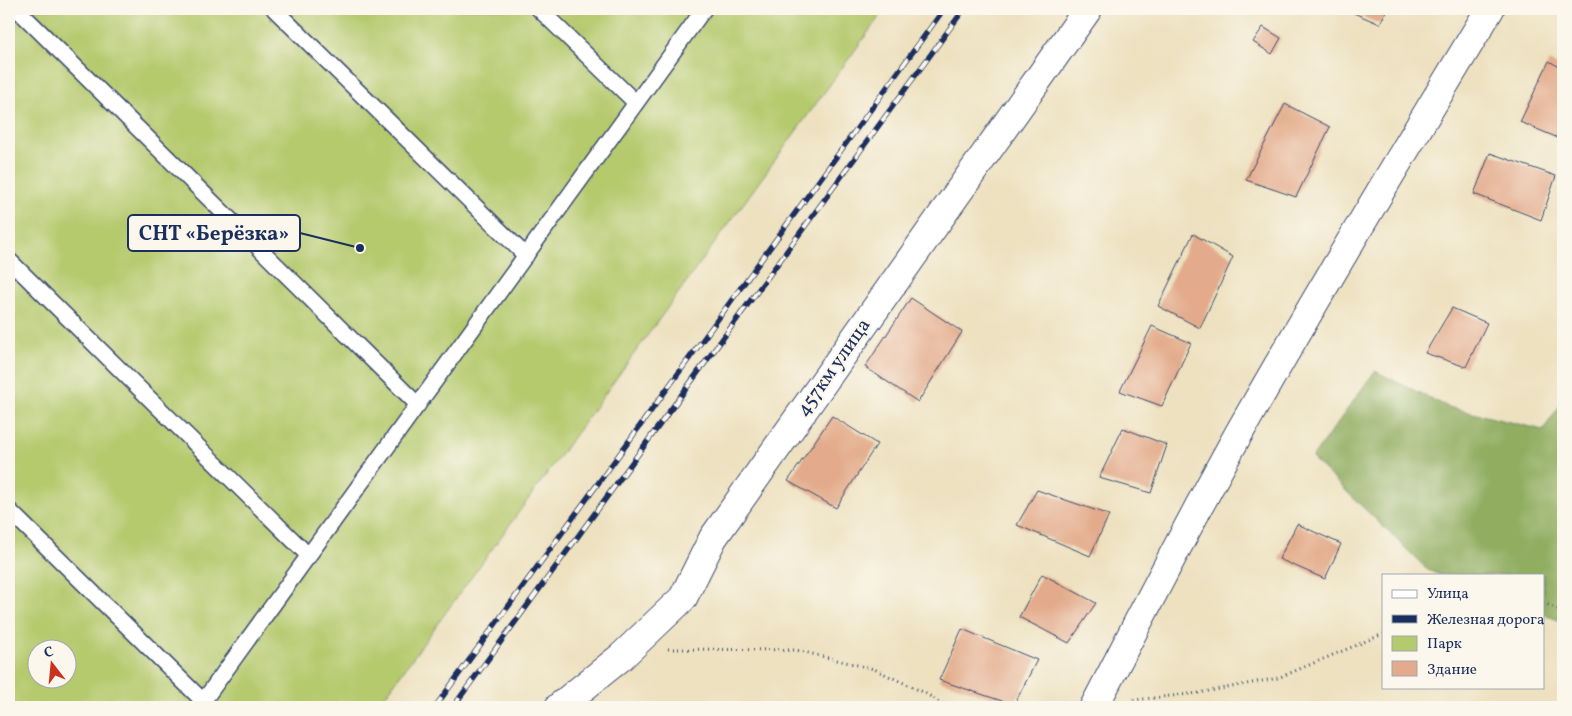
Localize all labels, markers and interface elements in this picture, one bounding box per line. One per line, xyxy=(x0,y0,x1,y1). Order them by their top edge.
callout: СНТ «Берёзка» xyxy=(128,215,300,251)
text: СНТ «Берёзка» xyxy=(139,220,289,249)
street label: 457км улица xyxy=(790,313,878,423)
legend xyxy=(1382,574,1544,688)
text: Улица xyxy=(1427,584,1469,605)
text: Железная дорога xyxy=(1427,610,1544,631)
text: Парк xyxy=(1427,634,1462,655)
north arrow xyxy=(28,638,78,688)
text: С xyxy=(42,643,56,663)
text: Здание xyxy=(1427,660,1477,681)

